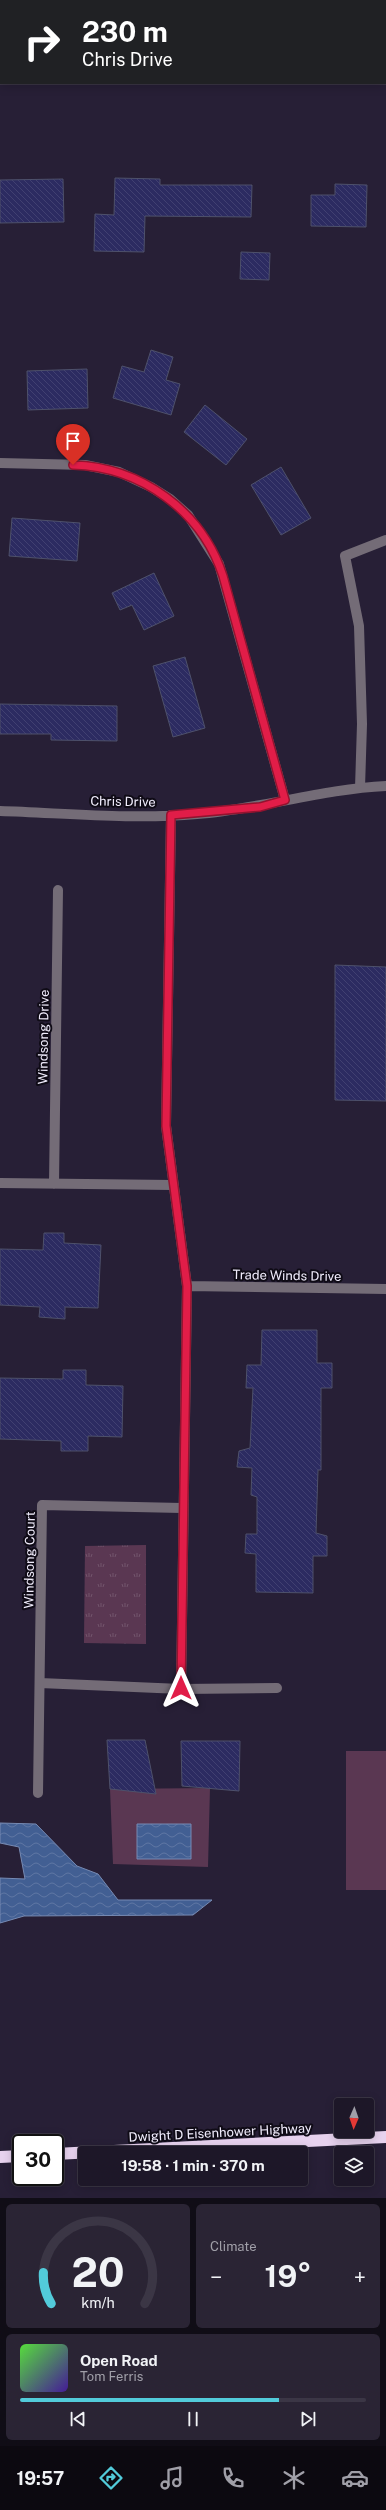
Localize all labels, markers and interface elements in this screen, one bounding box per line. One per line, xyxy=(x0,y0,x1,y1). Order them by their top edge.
text: 230 m xyxy=(82,15,168,48)
icon: right xyxy=(16,16,68,68)
text: Chris Drive xyxy=(82,49,173,70)
pin xyxy=(56,424,90,465)
icon: arrive xyxy=(62,430,84,452)
street label: Chris Drive xyxy=(90,793,156,810)
street label: Windsong Drive xyxy=(35,990,52,1085)
street label: Trade Winds Drive xyxy=(232,1267,342,1284)
street label: Windsong Court xyxy=(21,1511,38,1609)
position arrow xyxy=(160,1667,202,1709)
north arrow xyxy=(334,2098,374,2138)
map controls xyxy=(334,2098,374,2186)
street label: Dwight D Eisenhower Highway xyxy=(128,2120,312,2145)
speed limit sign: 30 xyxy=(12,2134,64,2186)
button: layers xyxy=(334,2146,374,2186)
text: 19:58 · 1 min · 370 m xyxy=(121,2157,265,2174)
text: Climate xyxy=(210,2239,257,2254)
text: 20 xyxy=(71,2247,125,2296)
text: 19° xyxy=(265,2258,311,2294)
text: − xyxy=(210,2264,222,2290)
text: + xyxy=(354,2264,366,2290)
text: km/h xyxy=(81,2294,115,2311)
text: Open Road xyxy=(80,2352,158,2369)
text: Tom Ferris xyxy=(80,2369,143,2384)
icon: previous xyxy=(67,2408,89,2430)
icon: pause xyxy=(182,2408,204,2430)
icon: next xyxy=(297,2408,319,2430)
icon: directions xyxy=(97,2464,125,2492)
icon: music xyxy=(158,2464,186,2492)
icon: phone xyxy=(219,2464,247,2492)
icon: climate xyxy=(280,2464,308,2492)
icon: car xyxy=(341,2464,369,2492)
text: 19:57 xyxy=(17,2468,64,2489)

